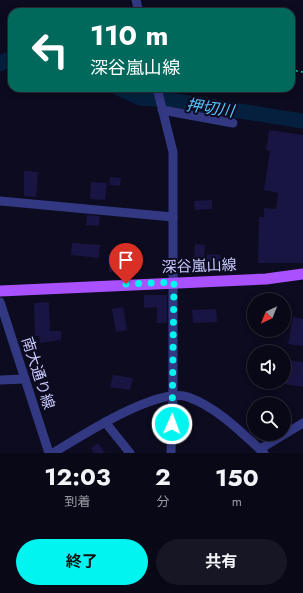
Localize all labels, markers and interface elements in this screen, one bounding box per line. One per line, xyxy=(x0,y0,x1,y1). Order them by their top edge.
text: 110 m xyxy=(90,15,168,56)
icon: left xyxy=(24,24,76,76)
text: 深谷嵐山線 xyxy=(90,55,180,81)
water label: 押切川 xyxy=(185,93,237,123)
pin xyxy=(109,243,143,284)
icon: arrive xyxy=(115,249,137,271)
street label: 深谷嵐山線 xyxy=(161,254,237,278)
north arrow xyxy=(247,293,291,337)
map controls xyxy=(247,293,291,441)
street label: 南大通り線 xyxy=(16,334,60,412)
button: sound xyxy=(247,345,291,389)
button: search xyxy=(247,397,291,441)
position arrow xyxy=(151,403,193,445)
text: 12:03 xyxy=(44,459,111,494)
text: 2 xyxy=(155,459,171,494)
text: 150 xyxy=(215,460,259,495)
text: 到着 xyxy=(65,492,91,511)
text: 分 xyxy=(156,492,169,511)
text: m xyxy=(232,492,242,511)
button: 終了 xyxy=(16,539,148,585)
button: 共有 xyxy=(156,539,287,585)

